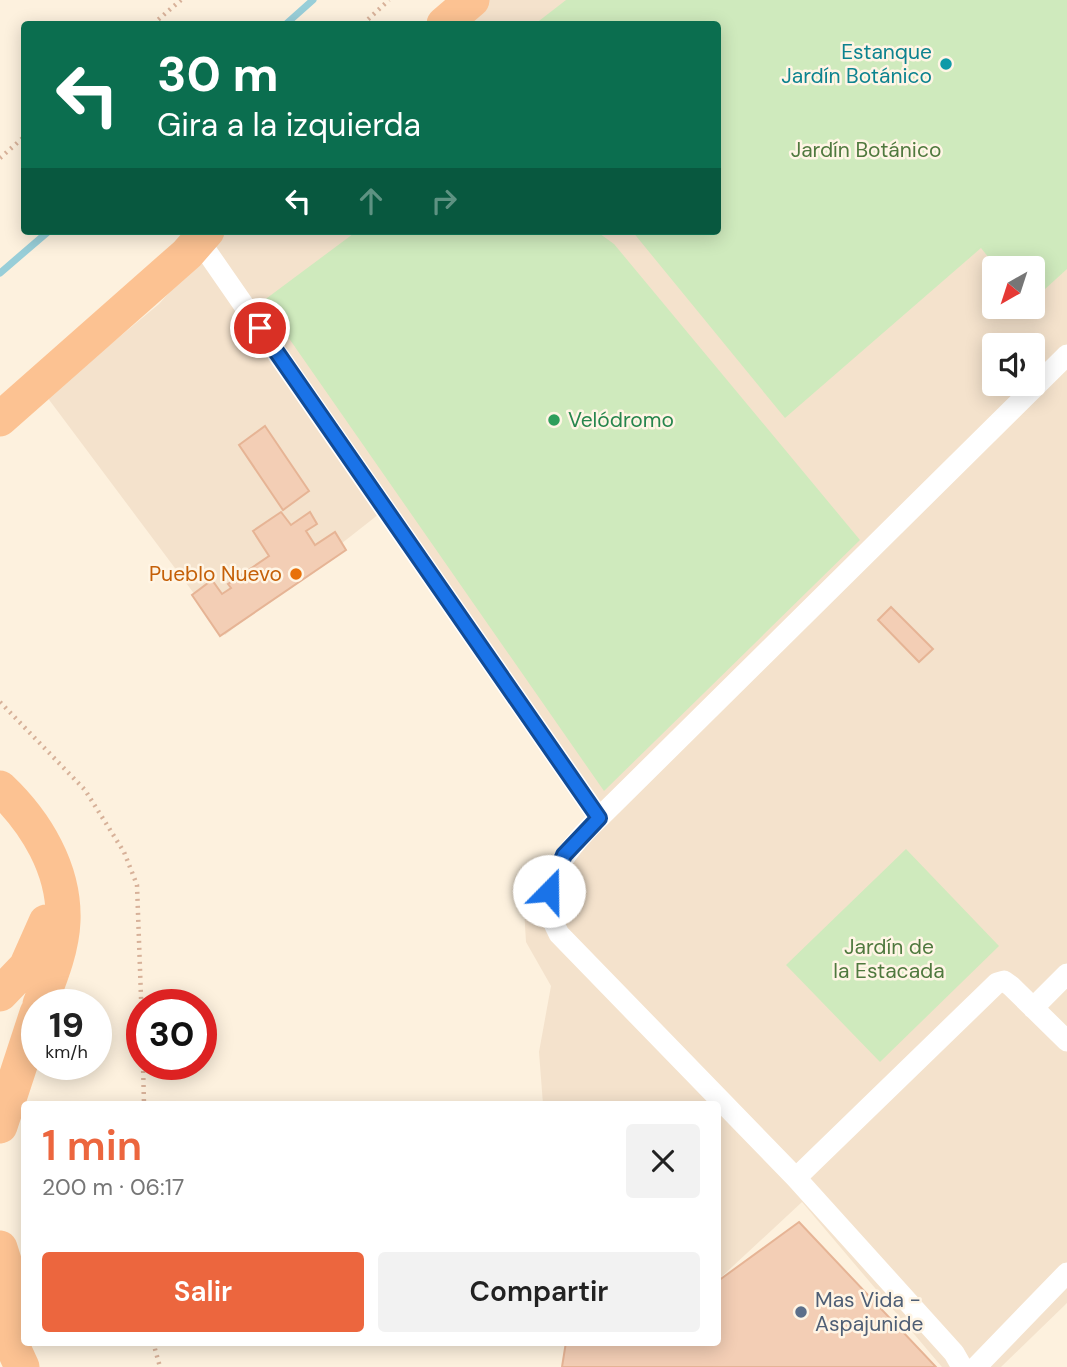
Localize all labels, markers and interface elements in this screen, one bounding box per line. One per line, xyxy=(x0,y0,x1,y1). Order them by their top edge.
place label: Estanque Jardín Botánico xyxy=(781,38,932,90)
text: 30 m xyxy=(157,42,279,106)
icon: left xyxy=(42,49,133,140)
marker: Estanque Jardín Botánico xyxy=(938,56,954,72)
text: Gira a la izquierda xyxy=(157,104,421,146)
park label: Jardín Botánico xyxy=(791,136,941,164)
icon: left xyxy=(279,182,317,220)
icon: ahead xyxy=(352,182,390,220)
icon: right xyxy=(425,182,463,220)
north arrow xyxy=(982,256,1045,318)
map controls xyxy=(982,256,1045,396)
pin xyxy=(230,298,290,358)
icon: arrive xyxy=(241,309,279,347)
button: sound xyxy=(982,333,1045,396)
place label: Velódromo xyxy=(568,406,674,434)
marker: Velódromo xyxy=(546,412,562,428)
place label: Pueblo Nuevo xyxy=(149,560,282,588)
marker: Pueblo Nuevo xyxy=(288,566,304,582)
position arrow xyxy=(512,854,586,928)
park label: Jardín de la Estacada xyxy=(833,933,945,985)
speed limit sign: 30 xyxy=(126,989,217,1080)
text: 19 xyxy=(49,1002,84,1048)
text: km/h xyxy=(45,1040,88,1064)
text: 1 min xyxy=(42,1118,142,1173)
button: close xyxy=(626,1124,700,1198)
text: 200 m · 06:17 xyxy=(42,1172,184,1202)
button: Salir xyxy=(42,1252,364,1332)
button: Compartir xyxy=(378,1252,700,1332)
place label: Mas Vida - Aspajunide xyxy=(815,1286,923,1338)
marker: Mas Vida - Aspajunide xyxy=(793,1304,809,1320)

